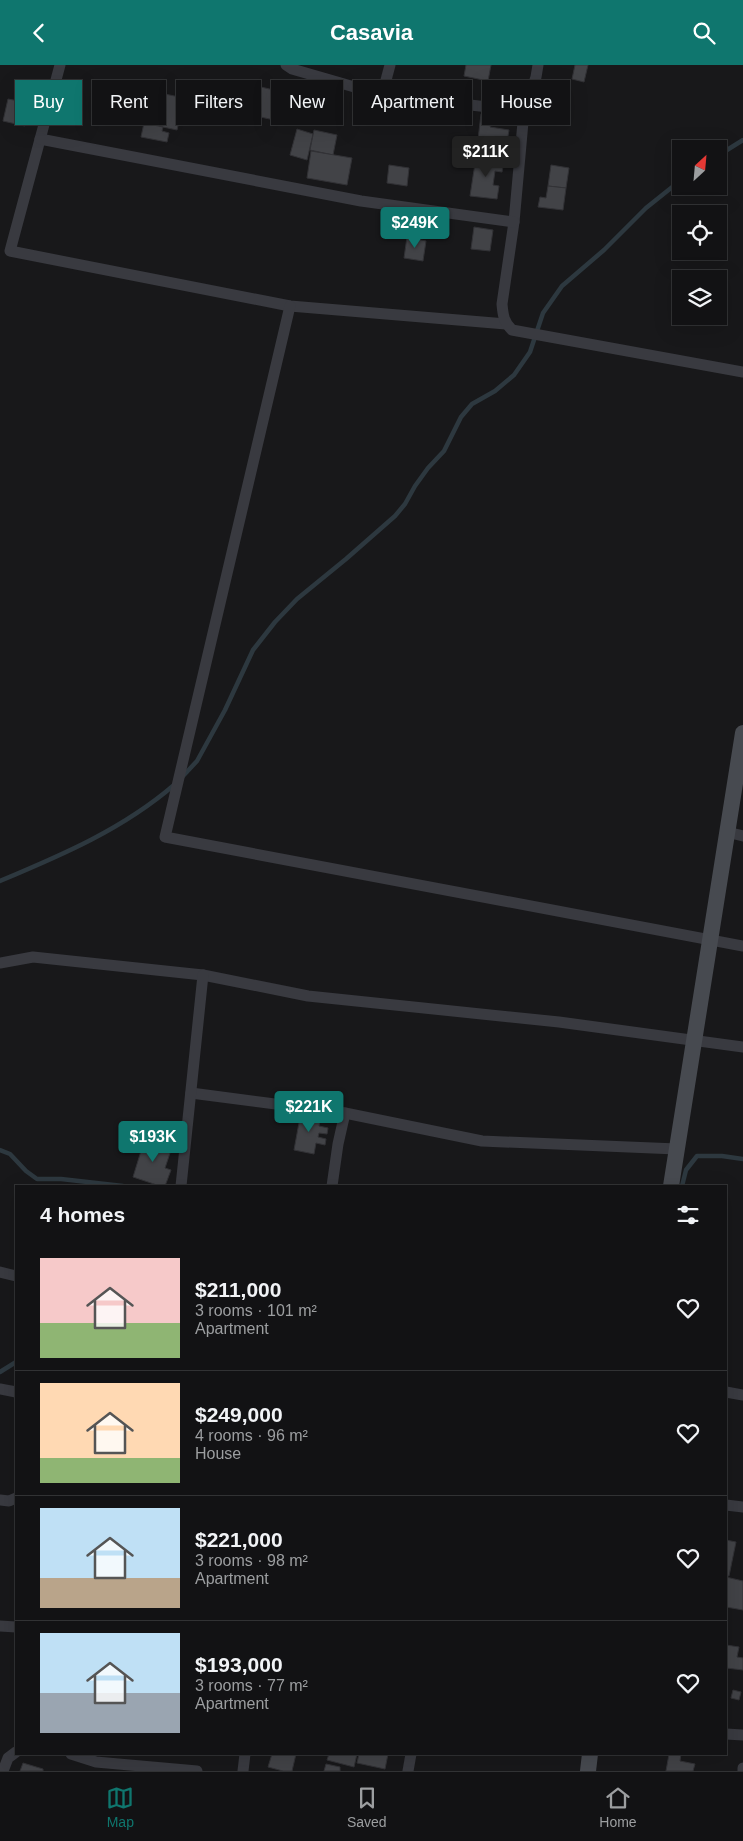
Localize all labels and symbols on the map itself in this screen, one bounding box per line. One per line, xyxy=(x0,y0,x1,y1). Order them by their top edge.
pin: $211K xyxy=(451,135,521,178)
north arrow xyxy=(672,140,728,195)
pin: $249K xyxy=(380,207,450,249)
pin: $221K xyxy=(274,1091,344,1133)
pin: $193K xyxy=(118,1121,188,1163)

